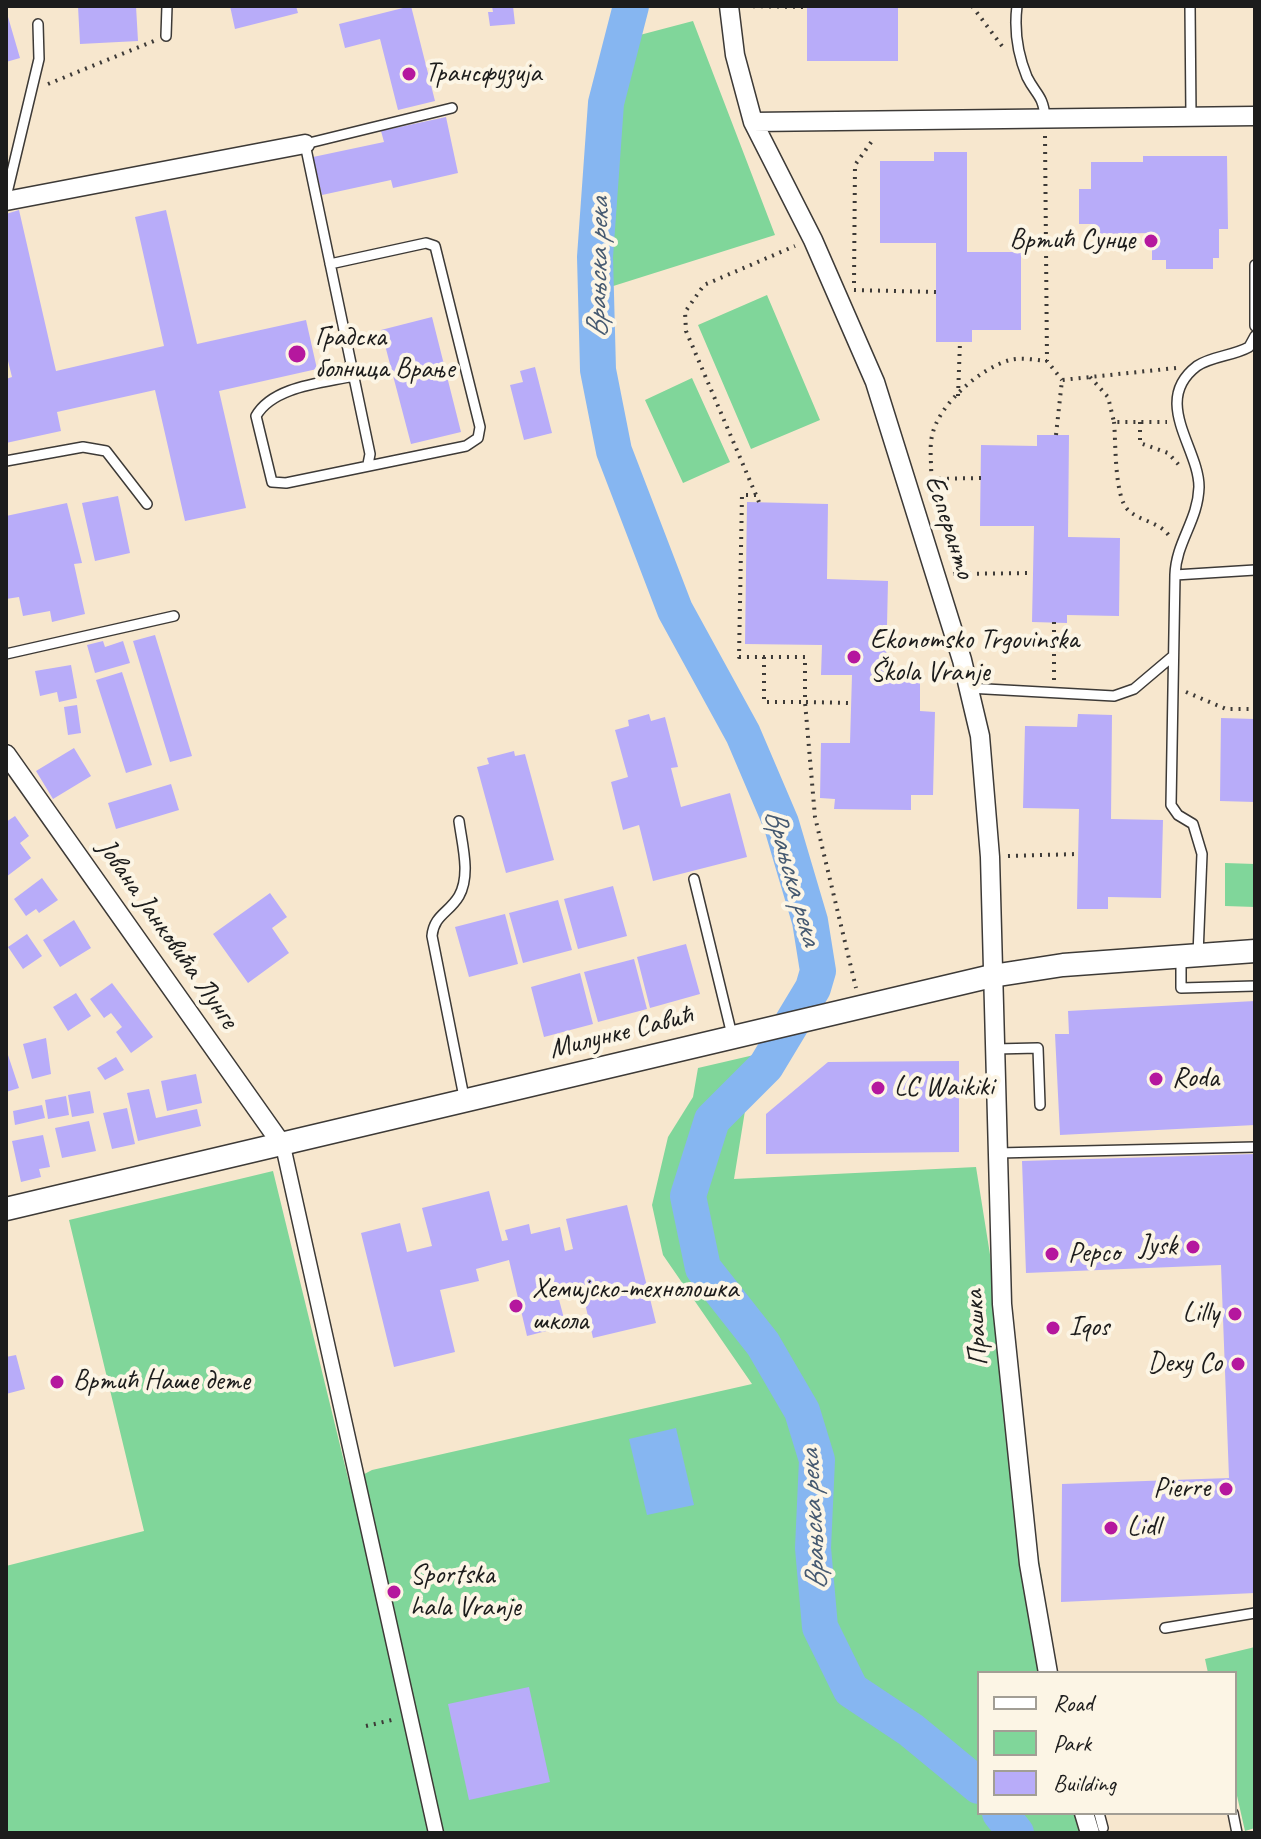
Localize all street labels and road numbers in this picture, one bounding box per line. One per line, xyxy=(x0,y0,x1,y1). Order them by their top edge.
street label: Есперанто xyxy=(917,471,981,583)
street label: Јована Јанковића Лунге xyxy=(89,833,245,1035)
street label: Милунке Савић xyxy=(546,999,696,1067)
street label: Прашка xyxy=(958,1289,996,1367)

